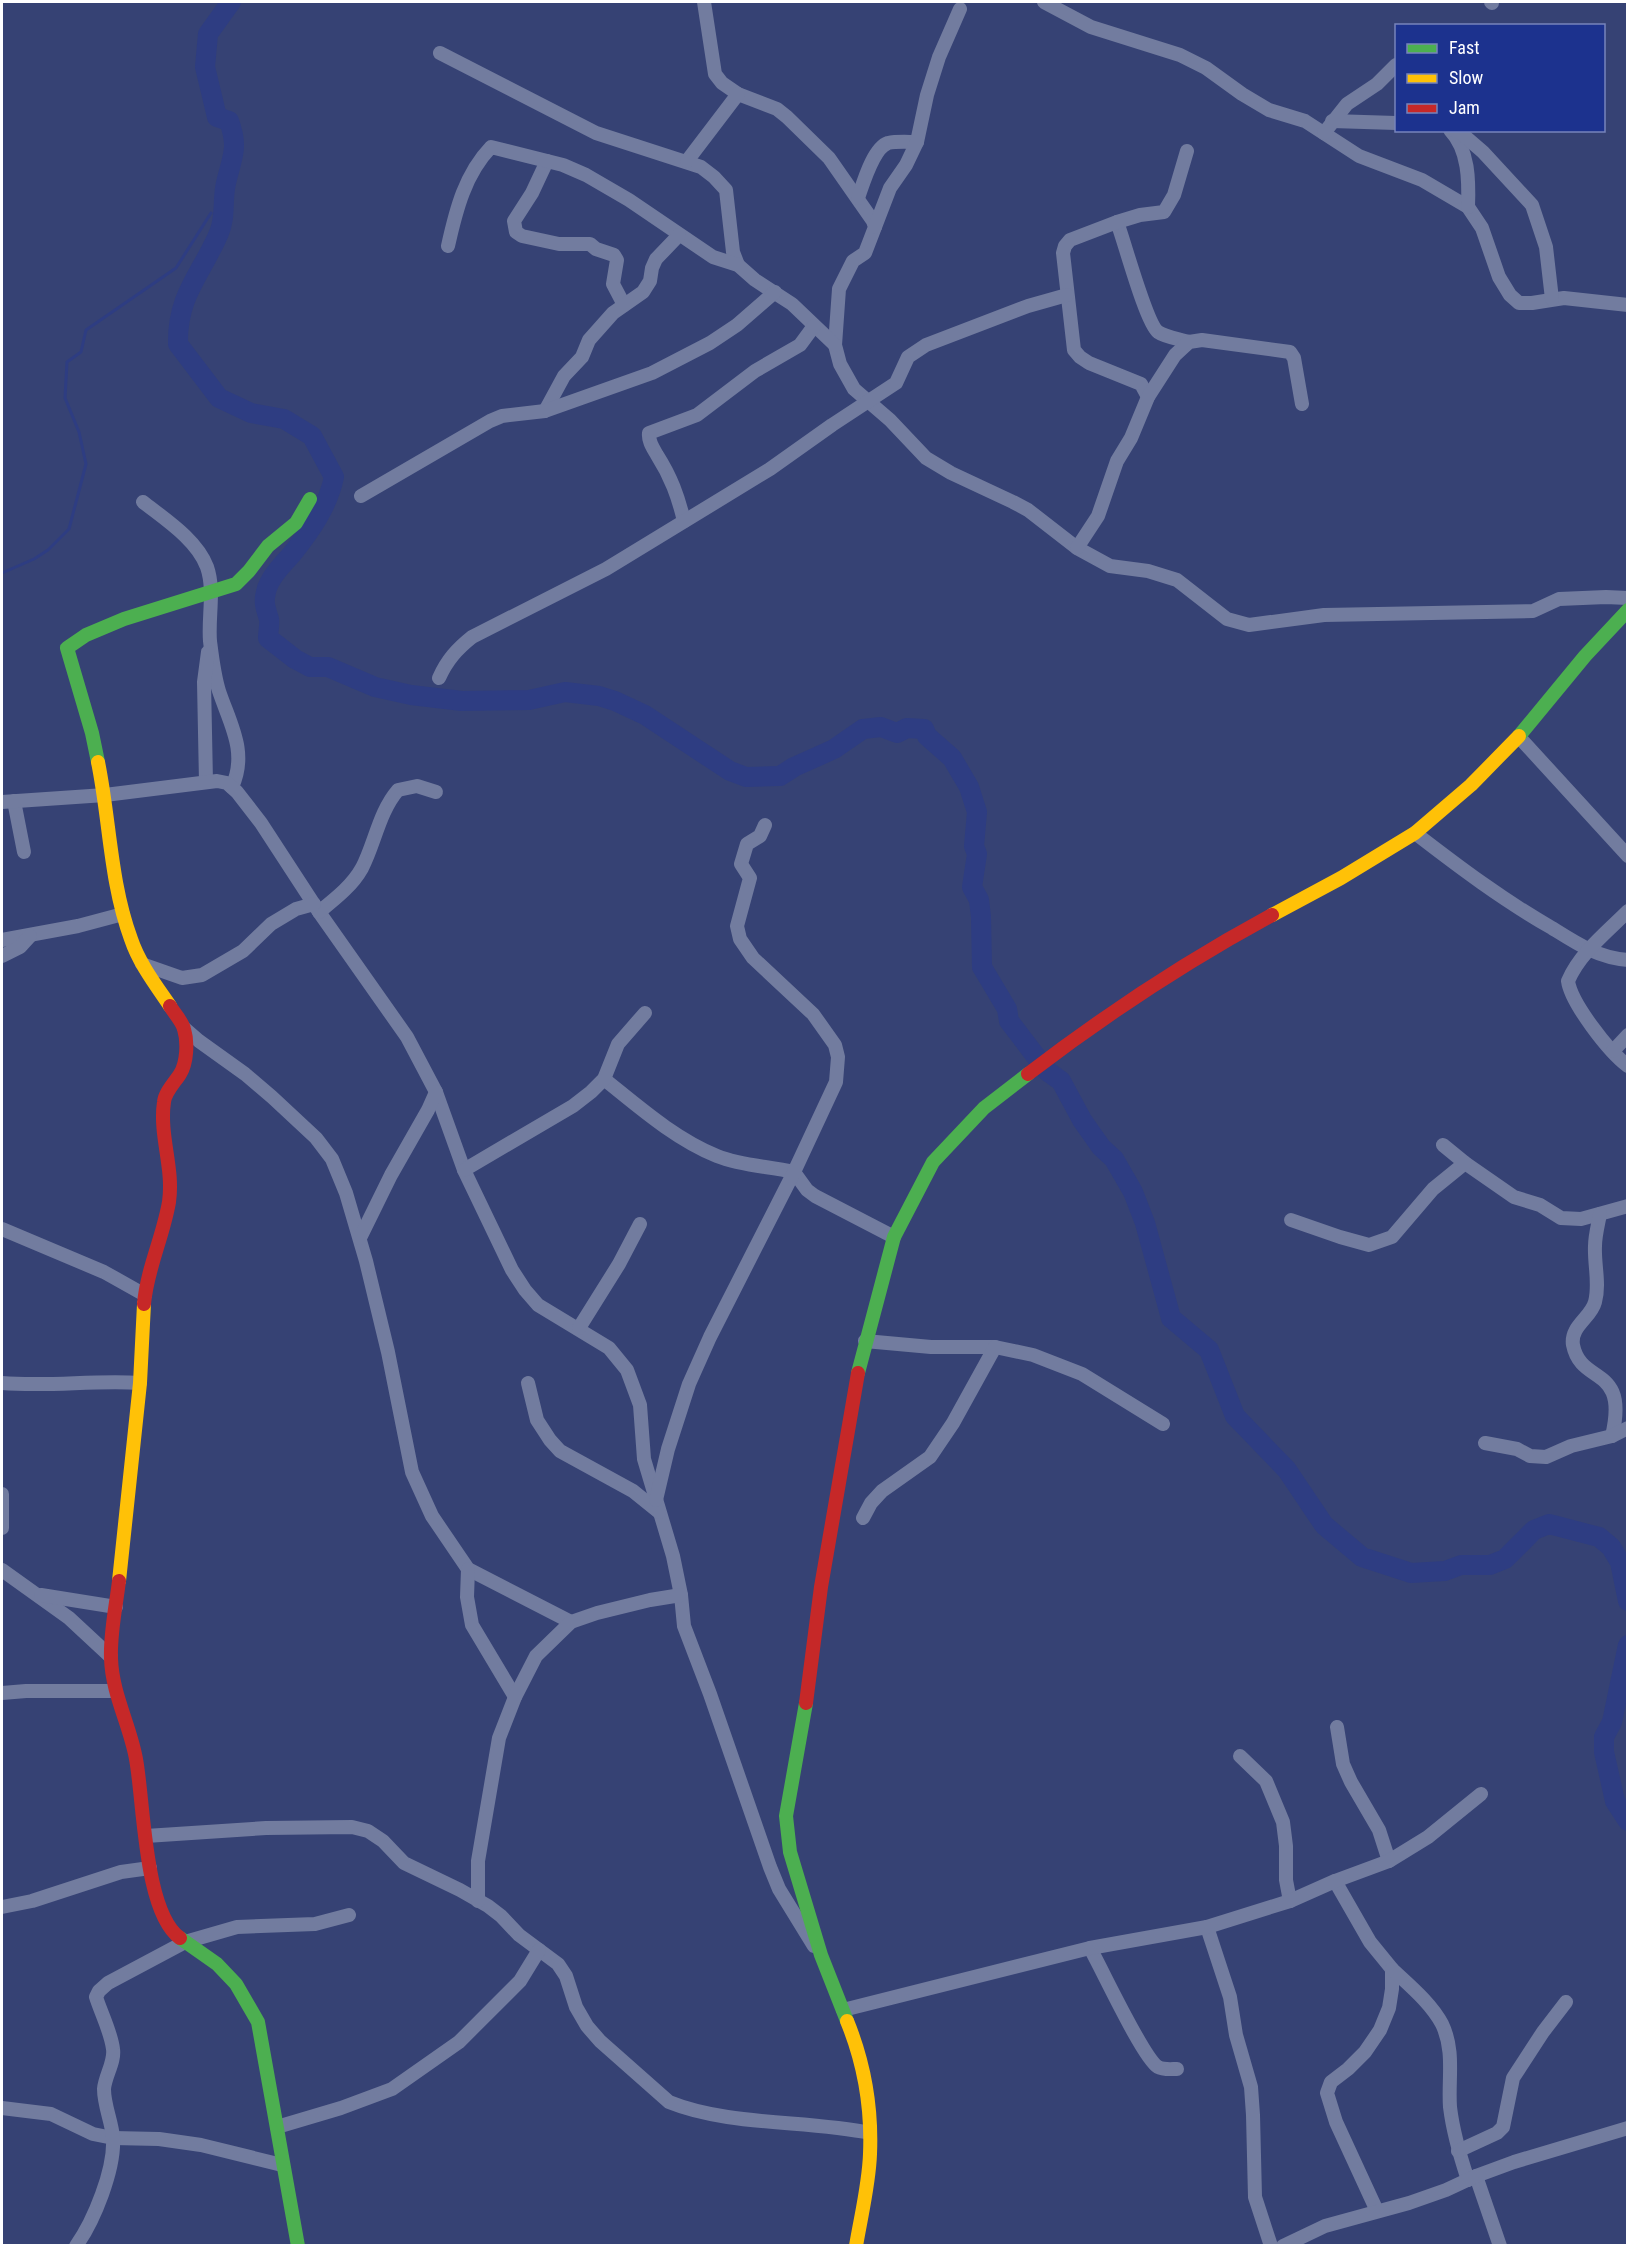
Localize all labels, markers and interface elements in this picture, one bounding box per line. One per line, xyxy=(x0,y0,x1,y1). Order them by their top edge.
legend xyxy=(1395,24,1605,132)
text: Fast xyxy=(1449,37,1480,58)
text: Slow xyxy=(1449,67,1484,88)
text: Jam xyxy=(1449,97,1480,118)

